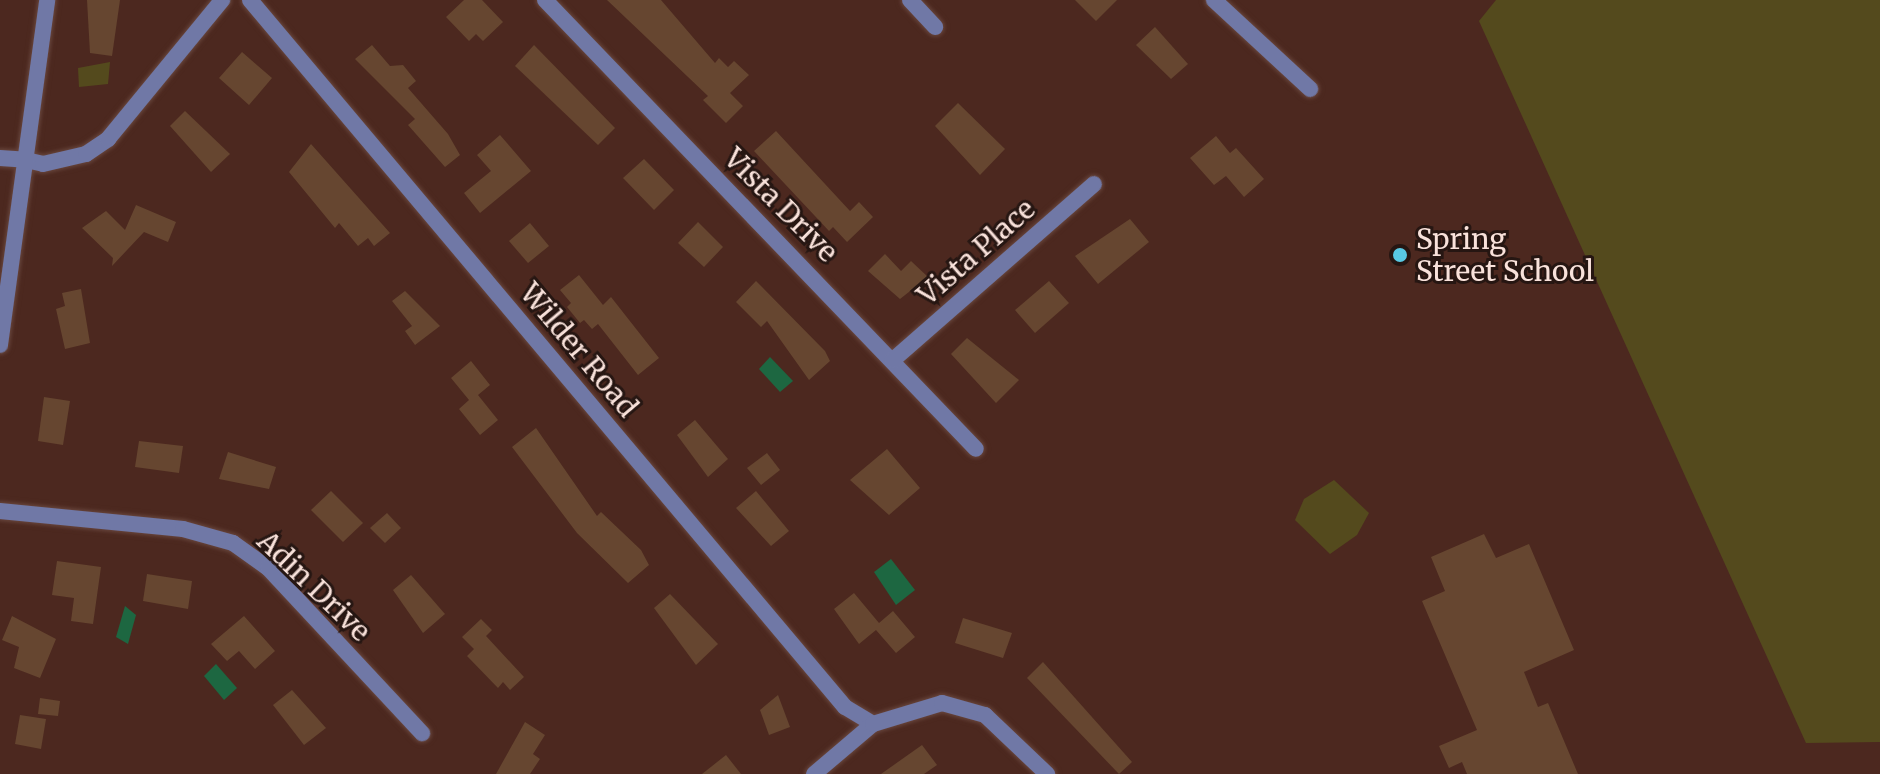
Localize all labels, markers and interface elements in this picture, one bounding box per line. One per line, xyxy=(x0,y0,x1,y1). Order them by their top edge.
street label: Vista Drive xyxy=(717,141,845,269)
street label: Vista Place xyxy=(911,192,1041,312)
place label: Spring Street School xyxy=(1416,222,1594,288)
marker: Spring Street School xyxy=(1391,246,1409,264)
street label: Wilder Road xyxy=(513,276,645,424)
street label: Adin Drive xyxy=(251,524,377,648)

